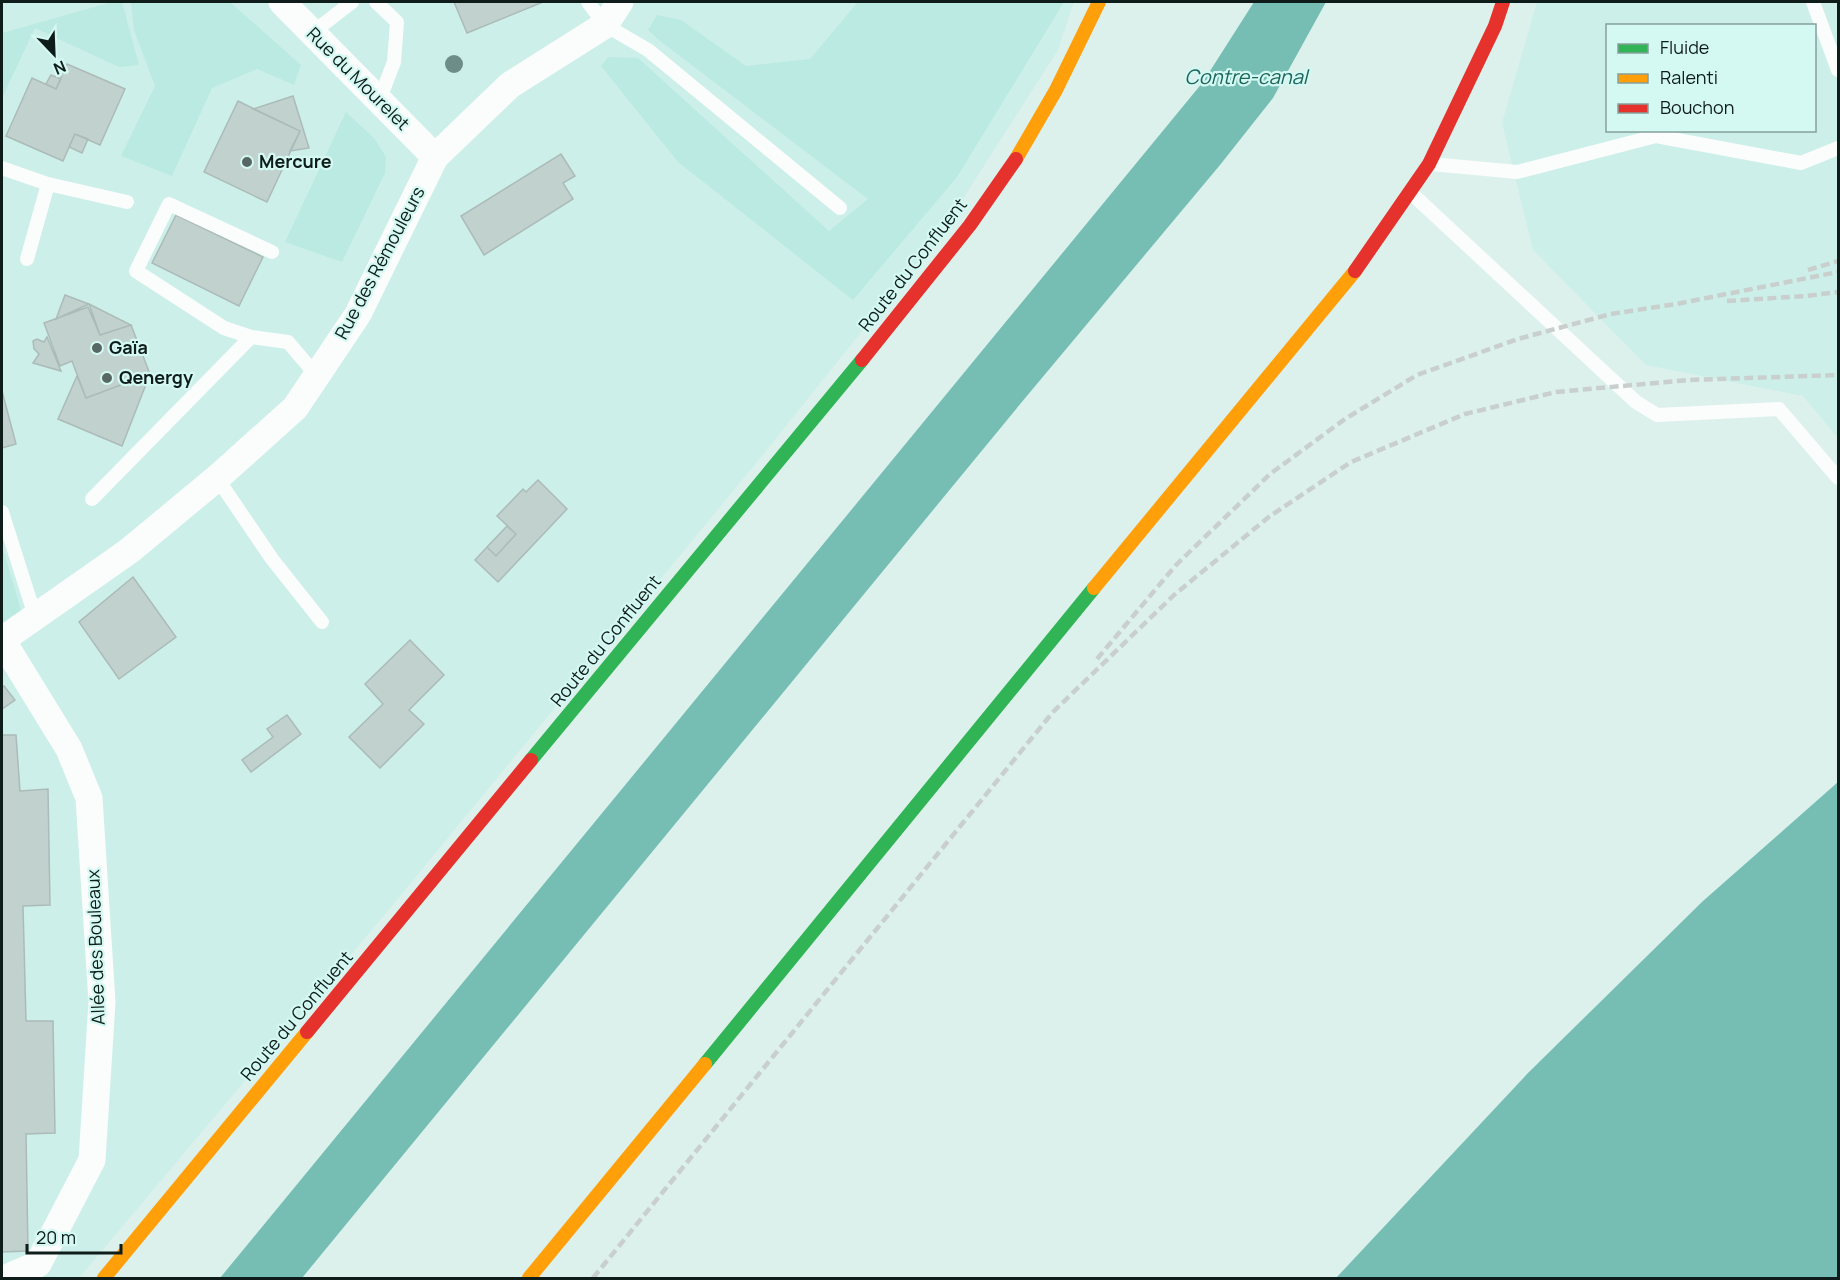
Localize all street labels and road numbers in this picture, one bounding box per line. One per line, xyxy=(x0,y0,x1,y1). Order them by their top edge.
street label: Rue du Mourelet xyxy=(302,22,415,135)
street label: Rue des Rémouleurs xyxy=(329,182,430,343)
street label: Route du Confluent xyxy=(853,193,972,336)
street label: Route du Confluent xyxy=(545,570,666,711)
street label: Allée des Bouleaux xyxy=(80,868,110,1025)
street label: Route du Confluent xyxy=(235,945,358,1085)

